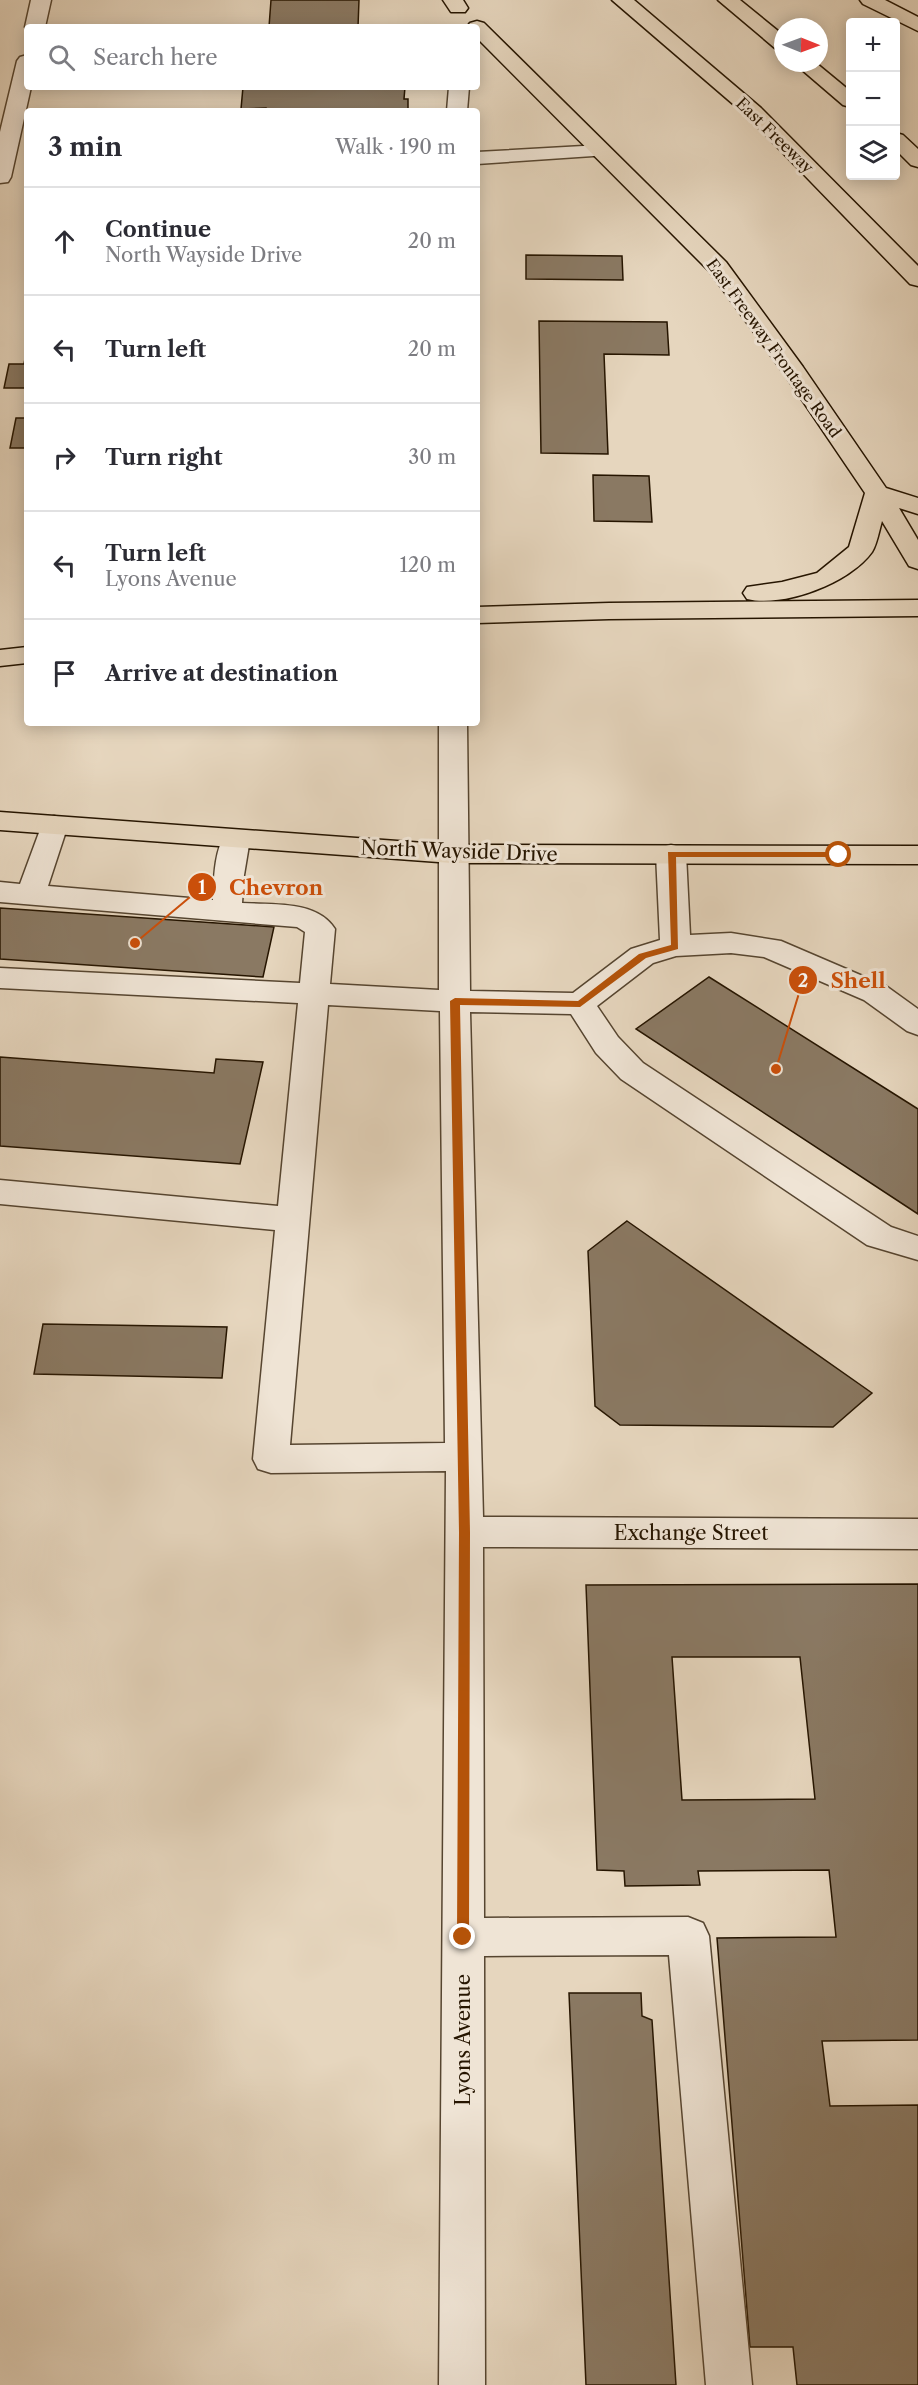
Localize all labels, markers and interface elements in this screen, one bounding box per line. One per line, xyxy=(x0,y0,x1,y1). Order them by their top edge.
north arrow xyxy=(774,18,828,72)
map controls xyxy=(846,18,900,180)
button: + xyxy=(846,18,900,72)
search box xyxy=(24,24,480,90)
icon: search xyxy=(45,41,78,74)
text: Search here xyxy=(93,44,218,71)
button: − xyxy=(846,72,900,126)
street label: East Freeway xyxy=(732,93,819,178)
button: layers xyxy=(846,126,900,180)
text: 3 min xyxy=(48,131,122,163)
text: Walk · 190 m xyxy=(335,135,456,159)
text: Continue xyxy=(105,216,211,243)
icon: ahead xyxy=(48,225,81,258)
text: 20 m xyxy=(408,229,456,253)
text: North Wayside Drive xyxy=(105,243,302,267)
street label: East Freeway Frontage Road xyxy=(702,255,846,442)
icon: left xyxy=(48,333,81,366)
text: Turn left xyxy=(105,336,206,363)
text: 20 m xyxy=(408,337,456,361)
icon: right xyxy=(48,441,81,474)
text: Turn right xyxy=(105,444,223,471)
text: 30 m xyxy=(408,445,456,469)
text: Turn left xyxy=(105,540,206,567)
icon: left xyxy=(48,549,81,582)
text: 120 m xyxy=(399,553,456,577)
text: Lyons Avenue xyxy=(105,567,237,591)
icon: arrive xyxy=(48,657,81,690)
text: Arrive at destination xyxy=(105,660,338,687)
street label: North Wayside Drive xyxy=(360,836,558,866)
route start xyxy=(825,841,851,867)
callout: Chevron xyxy=(187,868,335,907)
text: Chevron xyxy=(229,875,324,900)
text: 1 xyxy=(198,877,206,899)
callout: Shell xyxy=(788,961,897,1000)
text: Shell xyxy=(830,968,886,993)
text: 2 xyxy=(798,970,808,992)
street label: Exchange Street xyxy=(614,1521,768,1545)
route end xyxy=(449,1923,475,1949)
street label: Lyons Avenue xyxy=(451,1974,475,2106)

